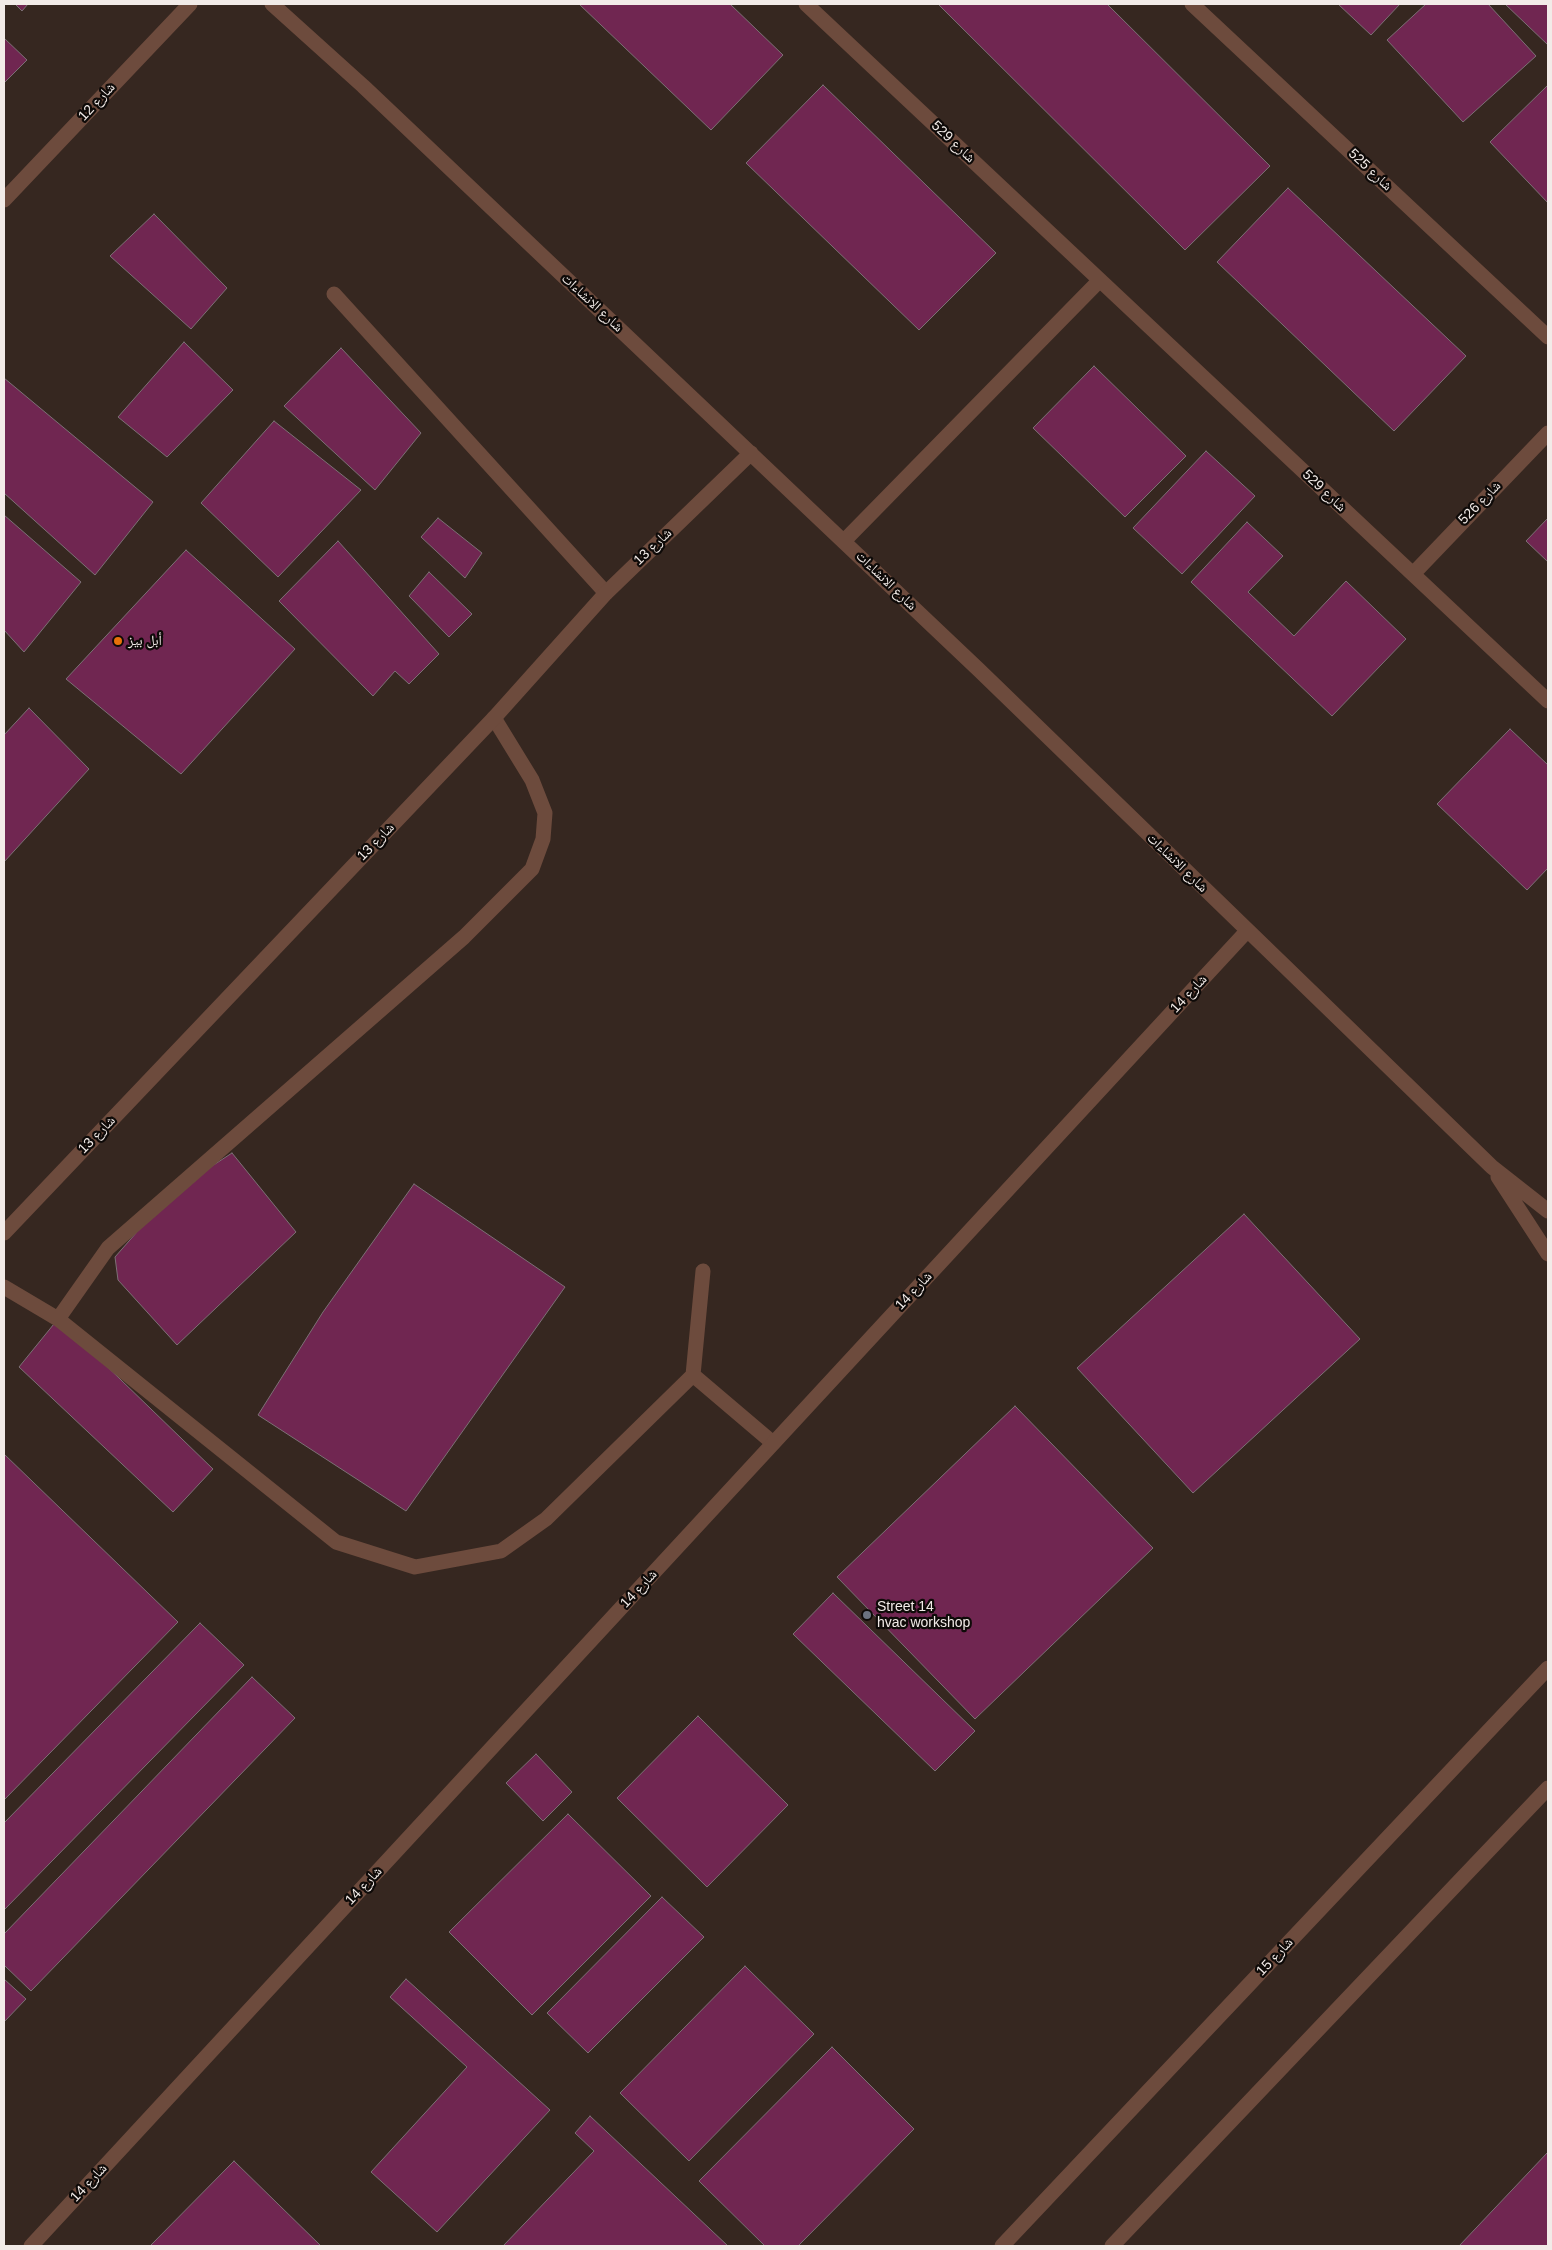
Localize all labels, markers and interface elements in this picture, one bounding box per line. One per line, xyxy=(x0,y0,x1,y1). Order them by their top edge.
street label: شارع 12 xyxy=(75,79,119,125)
street label: شارع 529 xyxy=(928,117,978,167)
street label: شارع 525 xyxy=(1345,145,1395,195)
street label: شارع الانشاءات xyxy=(558,270,626,336)
street label: شارع 529 xyxy=(1299,466,1349,516)
street label: شارع 526 xyxy=(1455,478,1505,528)
street label: شارع 13 xyxy=(631,525,675,569)
street label: شارع الانشاءات xyxy=(852,548,920,614)
place label: أبل بيز xyxy=(128,633,162,649)
marker: أبل بيز xyxy=(112,635,124,647)
street label: شارع 13 xyxy=(354,820,398,864)
street label: شارع الانشاءات xyxy=(1143,830,1211,896)
street label: شارع 14 xyxy=(1167,971,1211,1017)
street label: شارع 13 xyxy=(75,1113,119,1157)
street label: شارع 14 xyxy=(892,1268,936,1314)
street label: شارع 14 xyxy=(617,1566,661,1612)
place label: Street 14 hvac workshop xyxy=(877,1599,970,1631)
marker: Street 14 hvac workshop xyxy=(861,1609,873,1621)
street label: شارع 14 xyxy=(342,1863,386,1909)
street label: شارع 15 xyxy=(1253,1934,1297,1980)
street label: شارع 14 xyxy=(67,2160,111,2206)

